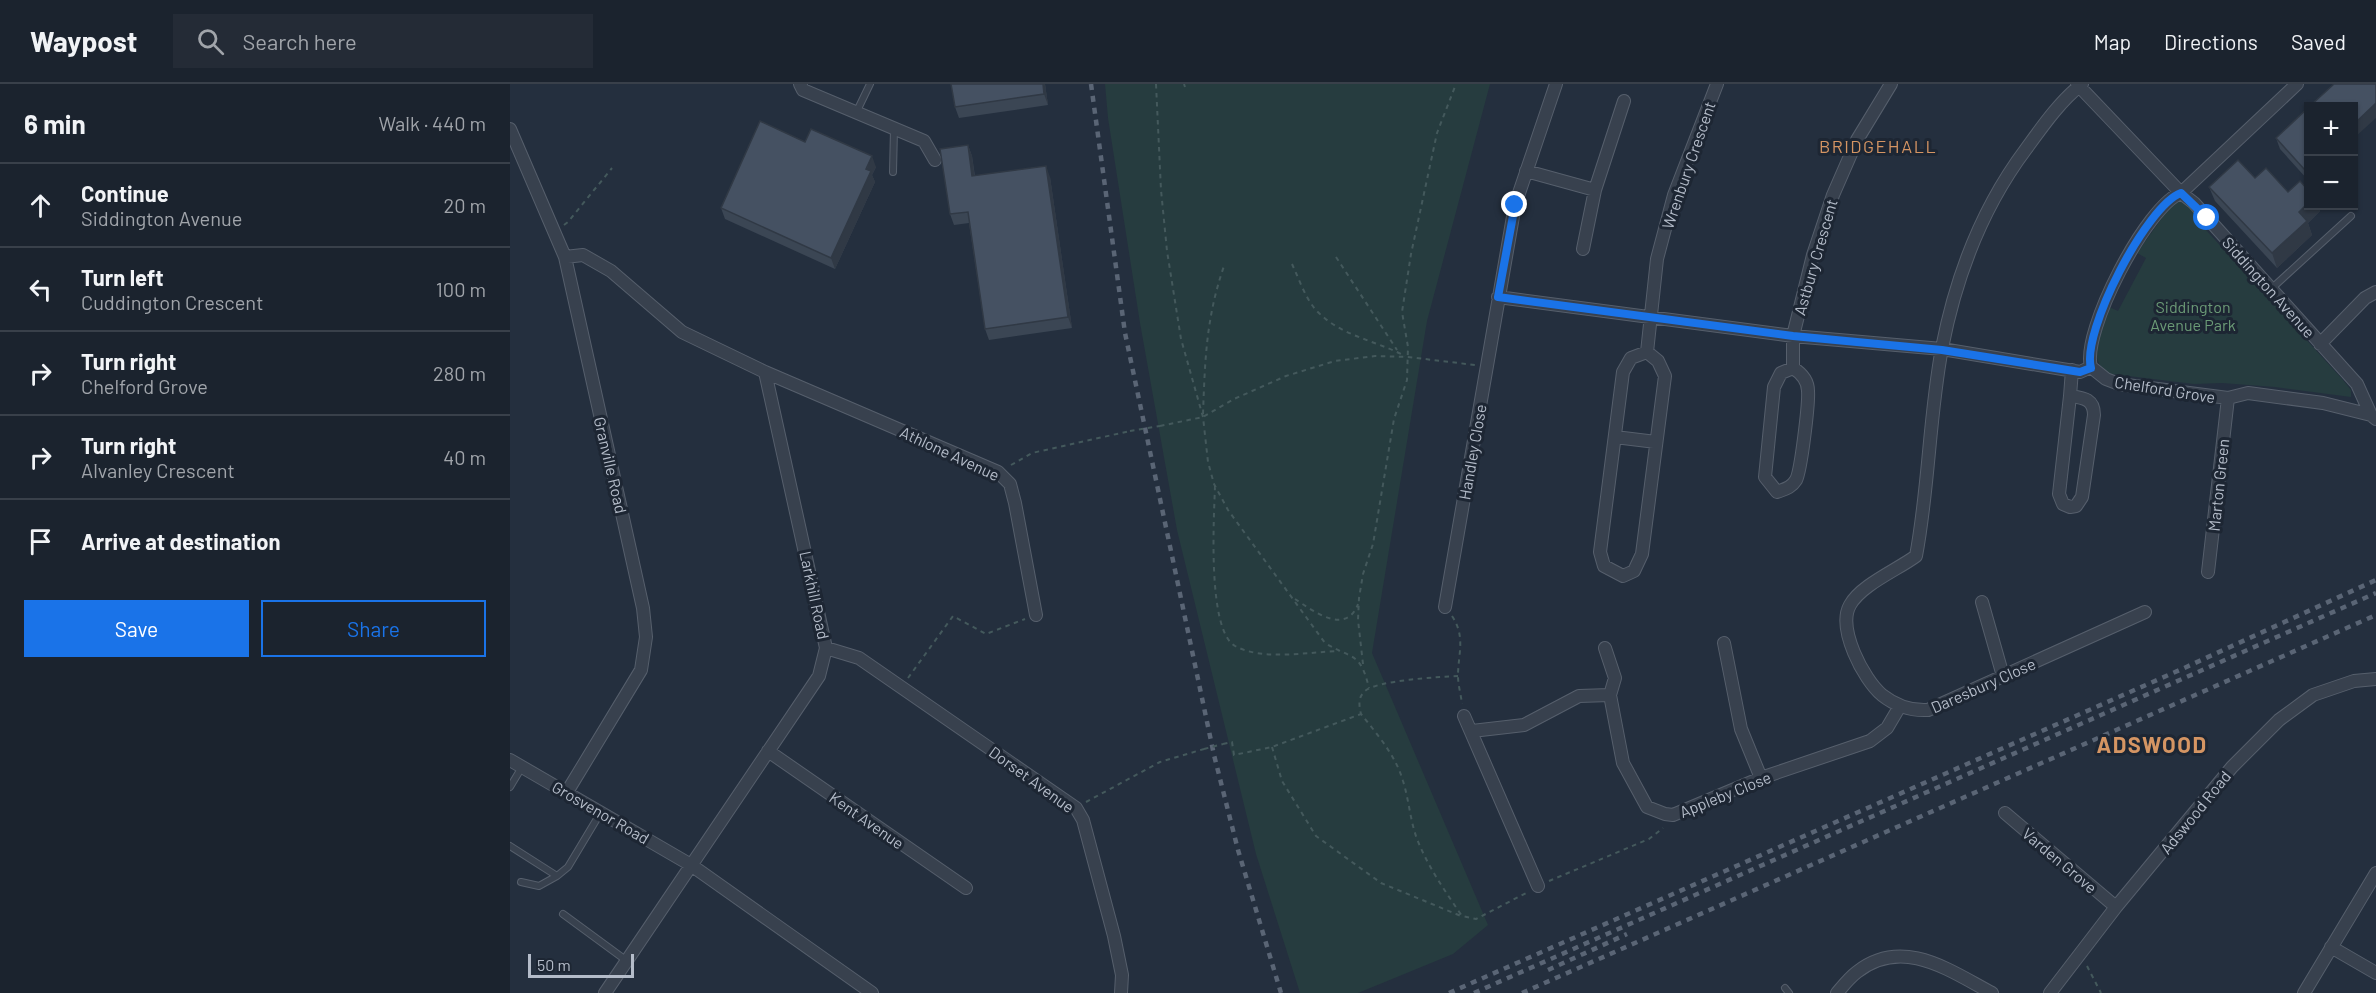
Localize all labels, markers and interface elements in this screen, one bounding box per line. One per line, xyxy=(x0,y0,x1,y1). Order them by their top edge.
search box xyxy=(173,14,593,68)
text: Waypost xyxy=(30,24,137,58)
icon: search xyxy=(194,25,227,58)
text: Search here xyxy=(242,28,357,54)
text: Map xyxy=(2094,29,2131,54)
text: Directions xyxy=(2164,29,2258,54)
text: Saved xyxy=(2291,29,2346,54)
street label: Wrenbury Crescent xyxy=(1657,99,1719,231)
map controls xyxy=(2304,102,2358,210)
button: + xyxy=(2304,102,2358,156)
text: 6 min xyxy=(24,108,86,139)
text: Walk · 440 m xyxy=(378,111,486,135)
district label: BRIDGEHALL xyxy=(1819,135,1937,157)
button: − xyxy=(2304,156,2358,210)
text: Continue xyxy=(81,180,169,206)
icon: ahead xyxy=(24,189,57,222)
route end xyxy=(1501,191,1527,217)
text: 20 m xyxy=(443,193,486,217)
street label: Astbury Crescent xyxy=(1789,197,1841,317)
route start xyxy=(2193,204,2219,230)
text: Siddington Avenue xyxy=(81,206,242,230)
street label: Siddington Avenue xyxy=(2219,233,2319,341)
text: Turn left xyxy=(81,264,164,290)
icon: left xyxy=(24,273,57,306)
text: 100 m xyxy=(436,277,486,301)
text: Cuddington Crescent xyxy=(81,290,263,314)
park label: Siddington Avenue Park xyxy=(2150,297,2236,334)
text: Turn right xyxy=(81,348,176,374)
icon: right xyxy=(24,357,57,390)
text: 280 m xyxy=(433,361,486,385)
street label: Chelford Grove xyxy=(2113,372,2217,406)
text: Chelford Grove xyxy=(81,374,208,398)
street label: Handley Close xyxy=(1454,403,1490,501)
street label: Granville Road xyxy=(591,415,631,515)
street label: Athlone Avenue xyxy=(897,422,1003,484)
text: Turn right xyxy=(81,432,176,458)
street label: Marton Green xyxy=(2204,438,2232,532)
icon: right xyxy=(24,441,57,474)
text: 40 m xyxy=(443,445,486,469)
text: Alvanley Crescent xyxy=(81,458,235,482)
icon: arrive xyxy=(24,525,57,558)
text: Arrive at destination xyxy=(81,528,280,554)
street label: Larkhill Road xyxy=(796,549,834,641)
button: Save xyxy=(24,600,249,657)
button: Share xyxy=(261,600,486,657)
street label: Daresbury Close xyxy=(1928,653,2038,717)
district label: ADSWOOD xyxy=(2097,731,2207,757)
street label: Dorset Avenue xyxy=(986,742,1078,816)
street label: Appleby Close xyxy=(1676,767,1774,821)
street label: Adswood Road xyxy=(2156,767,2234,857)
street label: Grosvenor Road xyxy=(549,777,653,847)
street label: Kent Avenue xyxy=(826,787,908,853)
street label: Varden Grove xyxy=(2019,823,2101,897)
scale bar xyxy=(528,951,634,978)
text: 50 m xyxy=(537,955,571,974)

